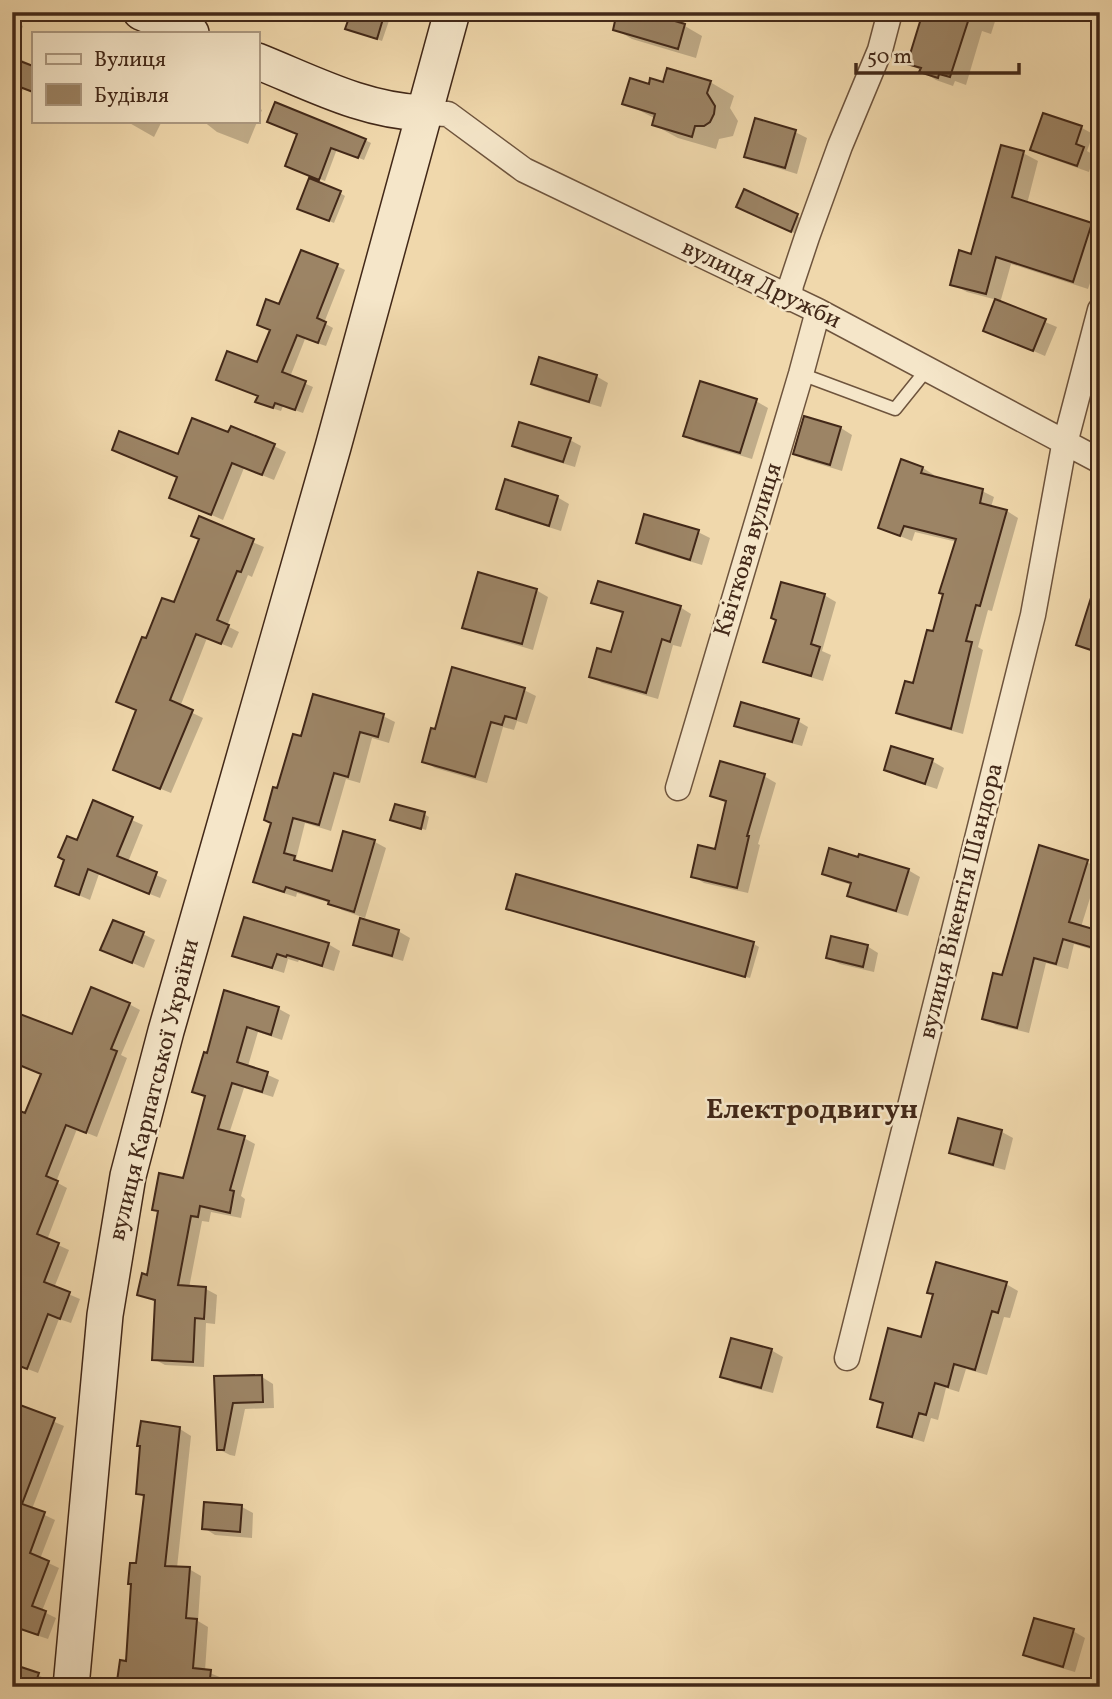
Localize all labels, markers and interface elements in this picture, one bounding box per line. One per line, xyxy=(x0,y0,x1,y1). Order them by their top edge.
legend xyxy=(32,32,259,122)
scale bar xyxy=(856,32,1019,76)
text: 50 m xyxy=(867,43,912,72)
text: Вулиця xyxy=(94,46,166,75)
text: Будівля xyxy=(94,82,169,111)
street label: вулиця Дружби xyxy=(676,232,846,338)
street label: Квіткова вулиця xyxy=(706,459,792,641)
street label: вулиця Вікентія Шандора xyxy=(911,759,1013,1043)
street label: вулиця Карпатської України xyxy=(101,936,209,1244)
district label: Електродвигун xyxy=(706,1091,918,1130)

